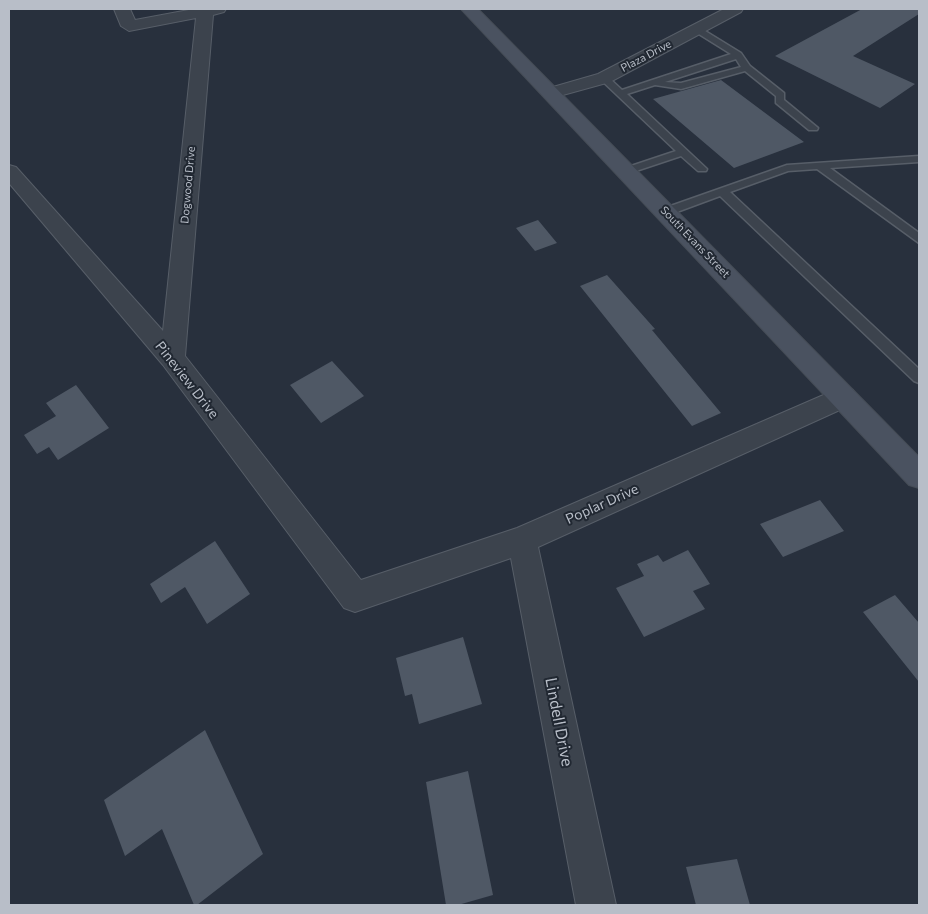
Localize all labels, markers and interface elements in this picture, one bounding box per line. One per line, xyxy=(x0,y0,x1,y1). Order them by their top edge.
street label: Plaza Drive xyxy=(618,37,674,75)
street label: Dogwood Drive xyxy=(178,146,198,224)
street label: South Evans Street xyxy=(658,204,732,280)
street label: Pineview Drive xyxy=(152,338,222,422)
street label: Poplar Drive xyxy=(563,480,641,528)
street label: Lindell Drive xyxy=(541,676,577,768)

